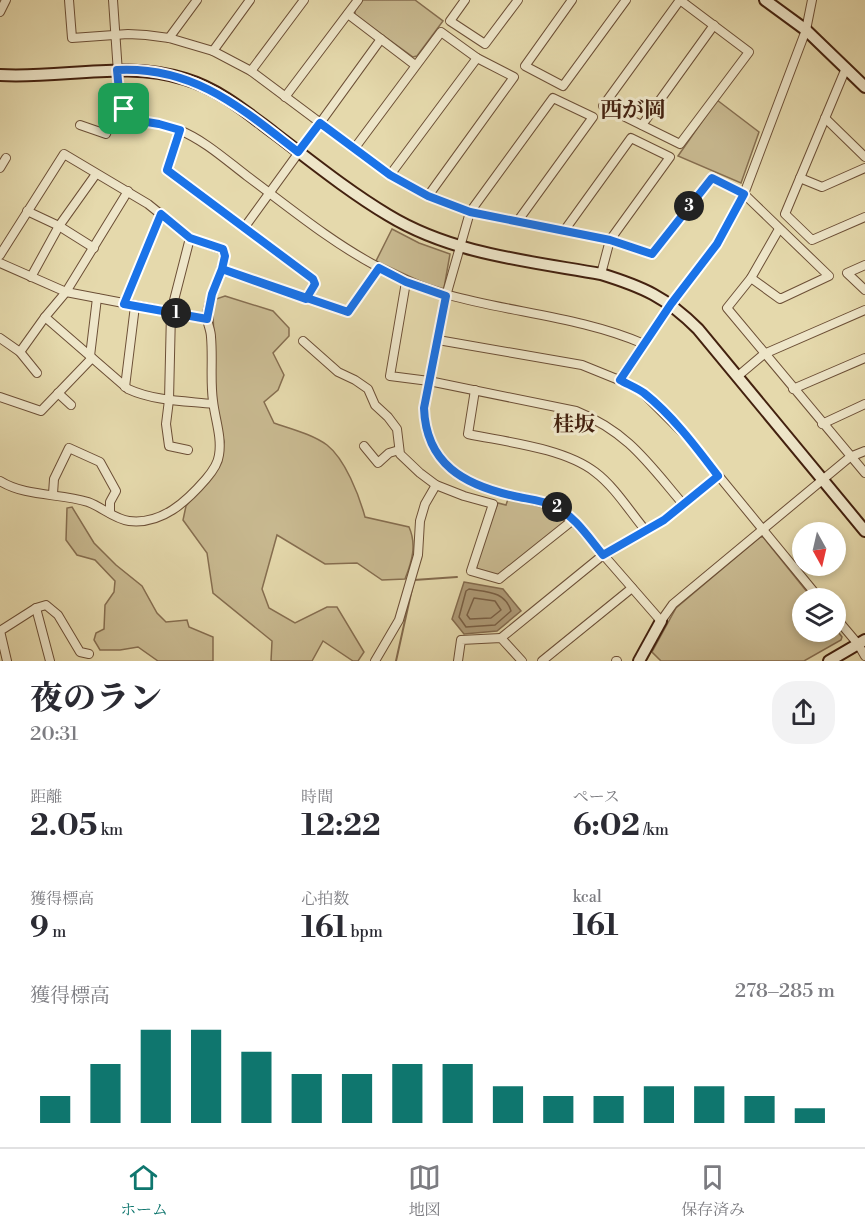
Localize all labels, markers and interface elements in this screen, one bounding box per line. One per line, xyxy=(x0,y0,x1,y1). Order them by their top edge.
pin xyxy=(98,83,149,134)
icon: arrive xyxy=(107,92,140,125)
district label: 西が岡 xyxy=(600,97,666,124)
pin: 3 xyxy=(674,191,704,221)
text: 3 xyxy=(684,196,694,216)
pin: 1 xyxy=(161,298,191,328)
text: 1 xyxy=(172,303,180,323)
district label: 桂坂 xyxy=(553,412,595,438)
pin: 2 xyxy=(542,492,572,522)
text: 2 xyxy=(552,497,562,517)
north arrow xyxy=(792,522,846,576)
map controls xyxy=(792,522,846,642)
button: layers xyxy=(792,588,846,642)
text: 夜のラン xyxy=(30,679,162,720)
button: share xyxy=(772,681,835,744)
text: 20:31 xyxy=(30,722,78,747)
text: 距離 xyxy=(30,787,62,807)
text: 時間 xyxy=(301,787,333,807)
text: ペース xyxy=(573,787,620,807)
text: 2.05 xyxy=(30,807,97,845)
text: 12:22 xyxy=(301,807,381,845)
text: 6:02 xyxy=(573,807,640,845)
text: km xyxy=(97,820,123,840)
text: /km xyxy=(640,820,669,840)
text: kcal xyxy=(573,887,602,907)
text: 獲得標高 xyxy=(30,889,94,909)
text: 心拍数 xyxy=(301,889,349,909)
text: 161 xyxy=(573,907,618,945)
text: 9 xyxy=(30,909,49,947)
text: 161 xyxy=(301,909,347,947)
text: m xyxy=(49,922,66,942)
text: bpm xyxy=(347,922,383,942)
text: 278–285 m xyxy=(735,979,835,1004)
text: 獲得標高 xyxy=(30,984,110,1009)
tab: ホーム xyxy=(120,1161,168,1220)
tab: 地図 xyxy=(408,1161,441,1220)
tab: 保存済み xyxy=(681,1161,745,1220)

